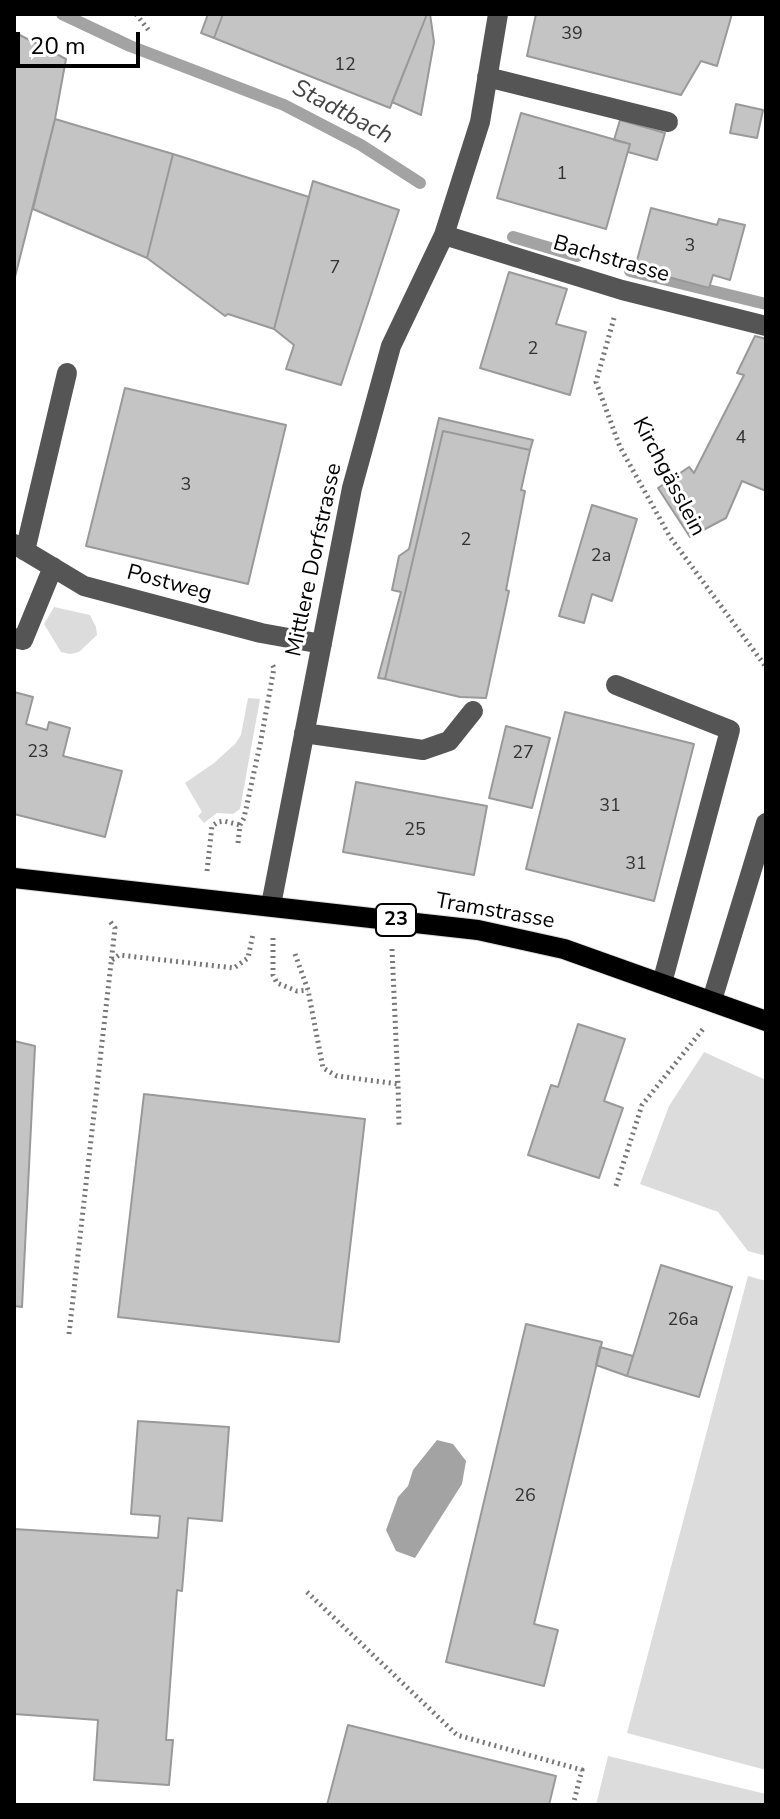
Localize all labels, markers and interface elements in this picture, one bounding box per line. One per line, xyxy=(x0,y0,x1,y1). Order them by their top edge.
scale bar xyxy=(20,16,144,66)
house number: 39 xyxy=(561,24,583,46)
text: 20 m xyxy=(30,30,86,62)
house number: 12 xyxy=(334,55,356,77)
water label: Stadtbach xyxy=(287,75,397,151)
house number: 1 xyxy=(557,164,567,186)
street label: Bachstrasse xyxy=(550,231,672,289)
house number: 3 xyxy=(685,236,695,258)
house number: 7 xyxy=(330,258,340,280)
house number: 2 xyxy=(528,339,538,361)
street label: Kirchgässlein xyxy=(626,413,710,541)
house number: 4 xyxy=(736,428,746,450)
street label: Mittlere Dorfstrasse xyxy=(282,461,348,659)
house number: 3 xyxy=(181,475,191,497)
house number: 2 xyxy=(461,530,471,552)
house number: 2a xyxy=(591,546,611,568)
street label: Postweg xyxy=(124,560,214,608)
house number: 23 xyxy=(27,742,49,764)
house number: 27 xyxy=(512,743,534,765)
house number: 31 xyxy=(599,796,621,818)
house number: 25 xyxy=(404,820,426,842)
house number: 31 xyxy=(625,854,647,876)
street label: Tramstrasse xyxy=(433,889,557,935)
road number: 23 xyxy=(376,904,416,936)
house number: 26a xyxy=(667,1310,699,1332)
house number: 26 xyxy=(514,1486,536,1508)

